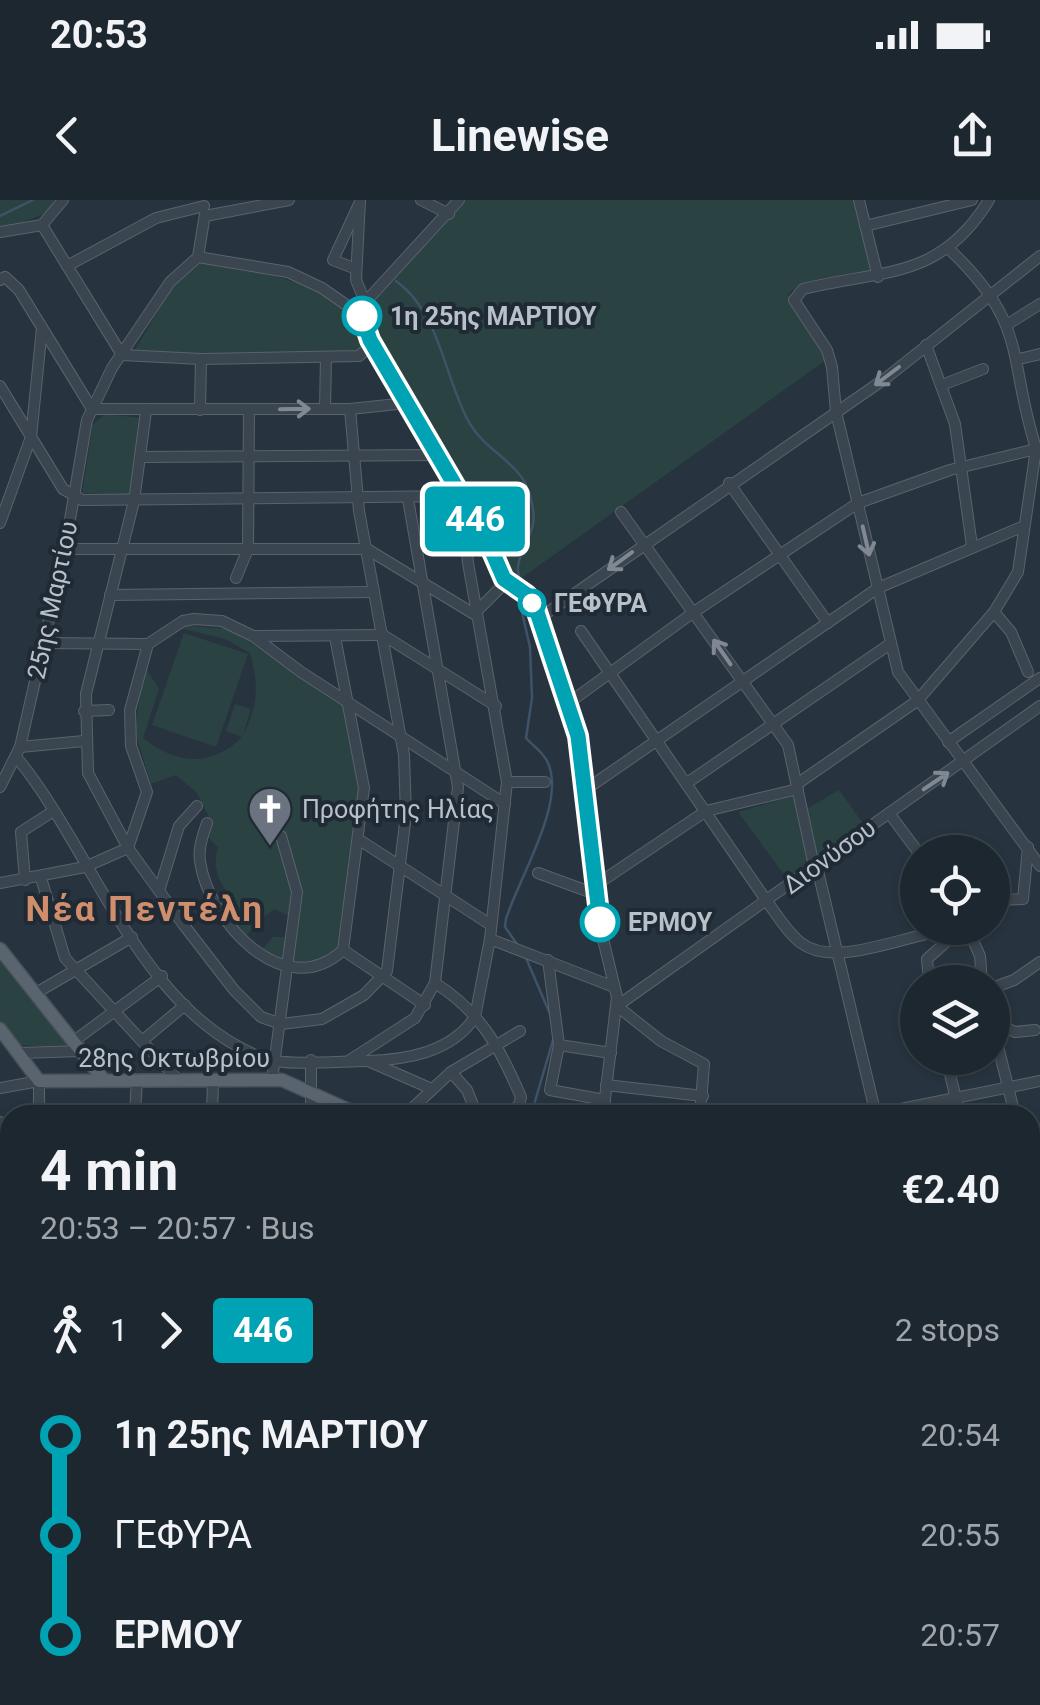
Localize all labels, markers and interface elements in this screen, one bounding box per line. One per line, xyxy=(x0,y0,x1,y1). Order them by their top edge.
text: 20:53 xyxy=(50,13,148,57)
icon: back xyxy=(40,108,95,163)
icon: share xyxy=(945,108,1000,163)
text: Linewise xyxy=(431,109,609,162)
marker: 1η 25ης ΜΑΡΤΙΟΥ xyxy=(343,297,381,335)
place label: 1η 25ης ΜΑΡΤΙΟΥ xyxy=(390,302,597,331)
one-way arrow xyxy=(874,366,901,387)
one-way arrow xyxy=(278,399,310,418)
line badge: 446 xyxy=(418,486,532,552)
text: 446 xyxy=(445,499,505,540)
street label: 25ης Μαρτίου xyxy=(22,518,83,682)
one-way arrow xyxy=(858,524,877,556)
one-way arrow xyxy=(606,550,634,571)
place label: ΓΕΦΥΡΑ xyxy=(554,589,647,618)
marker: ΓΕΦΥΡΑ xyxy=(519,590,545,616)
one-way arrow xyxy=(712,639,733,666)
one-way arrow xyxy=(922,771,949,791)
church icon: Προφήτης Ηλίας xyxy=(247,786,293,847)
place label: Προφήτης Ηλίας xyxy=(302,795,494,824)
street label: Διονύσου xyxy=(777,813,881,900)
map controls xyxy=(900,835,1010,1075)
button: locate xyxy=(900,835,1010,945)
district label: Νέα Πεντέλη xyxy=(26,889,264,930)
marker: ΕΡΜΟΥ xyxy=(581,903,619,941)
place label: ΕΡΜΟΥ xyxy=(628,908,713,937)
button: layers xyxy=(900,965,1010,1075)
street label: 28ης Οκτωβρίου xyxy=(78,1044,270,1073)
text: 4 min xyxy=(40,1139,178,1203)
text: €2.40 xyxy=(902,1168,1000,1212)
text: 20:53 – 20:57 · Bus xyxy=(40,1209,315,1247)
icon: walk xyxy=(40,1303,95,1358)
icon: forward xyxy=(143,1303,198,1358)
text: 446 xyxy=(233,1310,293,1351)
text: 1 xyxy=(110,1311,128,1349)
text: 2 stops xyxy=(895,1311,1000,1349)
text: 1η 25ης ΜΑΡΤΙΟΥ xyxy=(114,1413,428,1457)
text: 20:54 xyxy=(920,1416,1000,1454)
text: ΓΕΦΥΡΑ xyxy=(114,1513,252,1557)
text: 20:55 xyxy=(920,1516,1000,1554)
text: ΕΡΜΟΥ xyxy=(114,1613,242,1657)
text: 20:57 xyxy=(920,1616,1000,1654)

